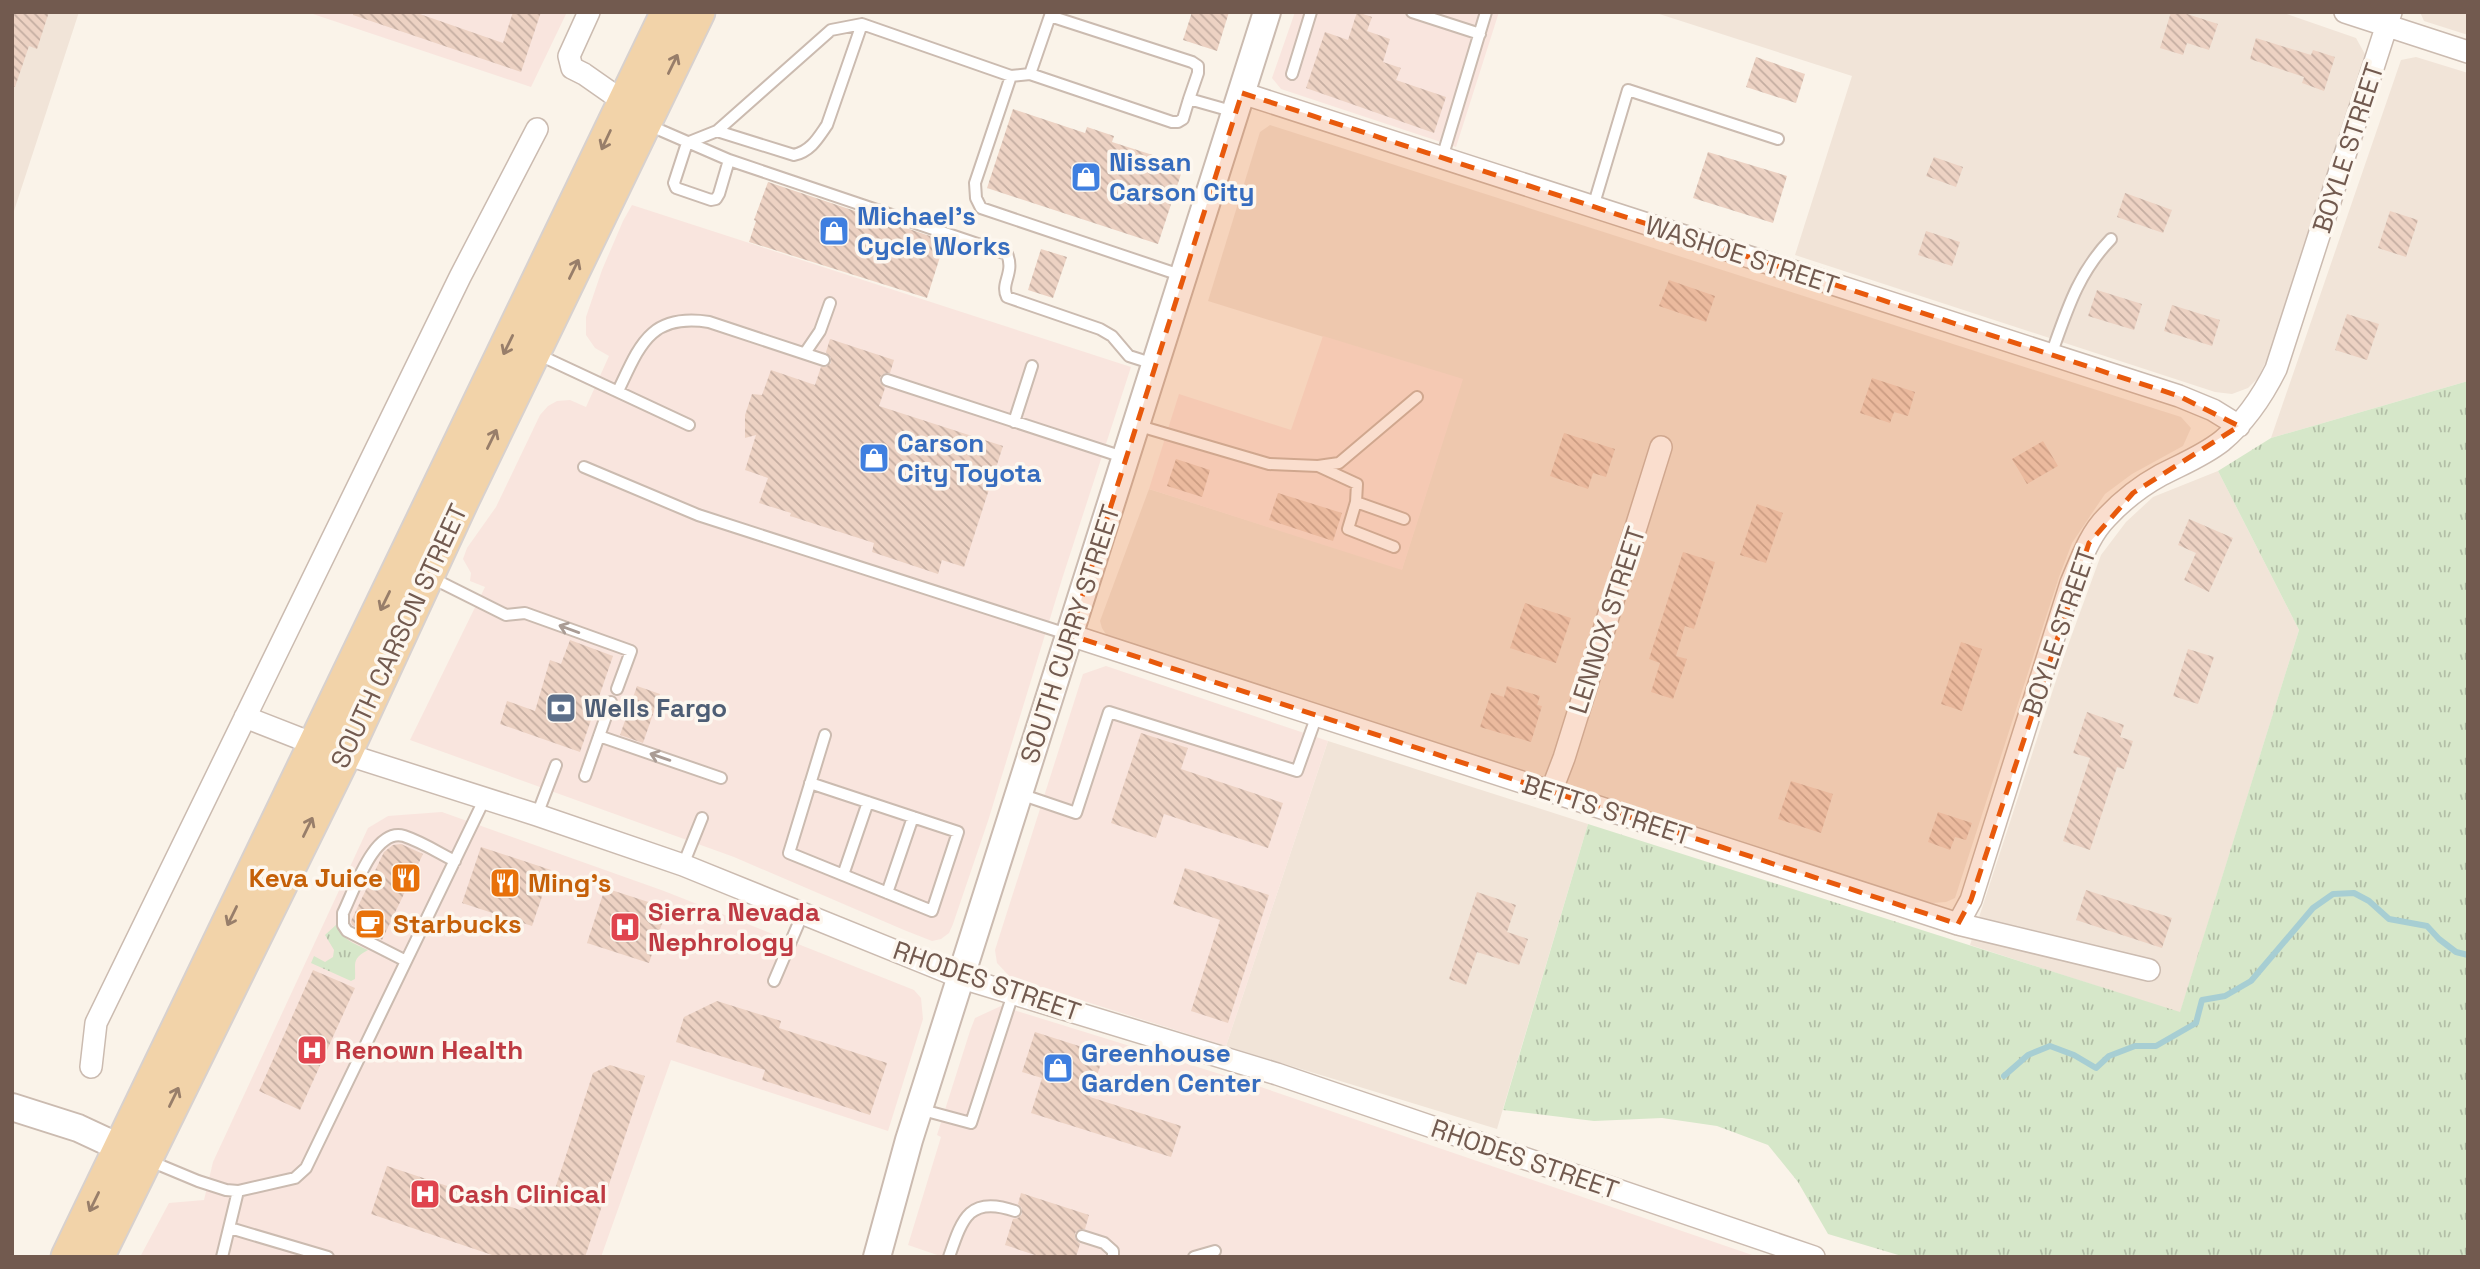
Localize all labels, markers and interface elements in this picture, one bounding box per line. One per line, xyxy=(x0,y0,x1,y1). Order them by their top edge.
one-way arrow xyxy=(667,54,680,75)
street label: BOYLE STREET xyxy=(2305,59,2391,237)
one-way arrow xyxy=(599,129,612,150)
place label: Nissan Carson City xyxy=(1109,145,1254,209)
shop icon: Nissan Carson City xyxy=(1069,160,1103,194)
place label: Michael's Cycle Works xyxy=(857,199,1011,263)
street label: WASHOE STREET xyxy=(1641,208,1843,302)
shop icon: Michael's Cycle Works xyxy=(817,214,851,248)
one-way arrow xyxy=(567,259,581,280)
one-way arrow xyxy=(500,334,514,355)
place label: Carson City Toyota xyxy=(897,426,1042,490)
one-way arrow xyxy=(486,429,499,450)
shop icon: Carson City Toyota xyxy=(857,441,891,475)
street label: SOUTH CARSON STREET xyxy=(323,498,475,774)
street label: SOUTH CURRY STREET xyxy=(1012,500,1128,768)
street label: LENNOX STREET xyxy=(1561,522,1653,718)
street label: BOYLE STREET xyxy=(2014,543,2104,721)
one-way arrow xyxy=(377,590,391,611)
one-way arrow xyxy=(559,622,581,634)
bank icon: Wells Fargo xyxy=(544,691,578,725)
place label: Wells Fargo xyxy=(584,691,727,725)
one-way arrow xyxy=(649,750,671,763)
street label: BETTS STREET xyxy=(1518,767,1696,853)
one-way arrow xyxy=(302,817,316,838)
place label: Keva Juice xyxy=(249,861,383,895)
restaurant icon: Keva Juice xyxy=(389,861,423,895)
restaurant icon: Ming's xyxy=(488,866,522,900)
place label: Ming's xyxy=(528,866,611,900)
place label: Sierra Nevada Nephrology xyxy=(648,895,820,959)
one-way arrow xyxy=(224,905,238,926)
cafe icon: Starbucks xyxy=(353,907,387,941)
place label: Starbucks xyxy=(393,907,522,941)
hospital icon: Sierra Nevada Nephrology xyxy=(608,910,642,944)
street label: RHODES STREET xyxy=(889,933,1085,1029)
hospital icon: Renown Health xyxy=(295,1033,329,1067)
place label: Renown Health xyxy=(335,1033,523,1067)
place label: Greenhouse Garden Center xyxy=(1081,1036,1261,1100)
shop icon: Greenhouse Garden Center xyxy=(1041,1051,1075,1085)
one-way arrow xyxy=(168,1087,182,1108)
street label: RHODES STREET xyxy=(1427,1111,1623,1207)
hospital icon: Cash Clinical xyxy=(408,1177,442,1211)
place label: Cash Clinical xyxy=(448,1177,607,1211)
one-way arrow xyxy=(86,1191,100,1212)

